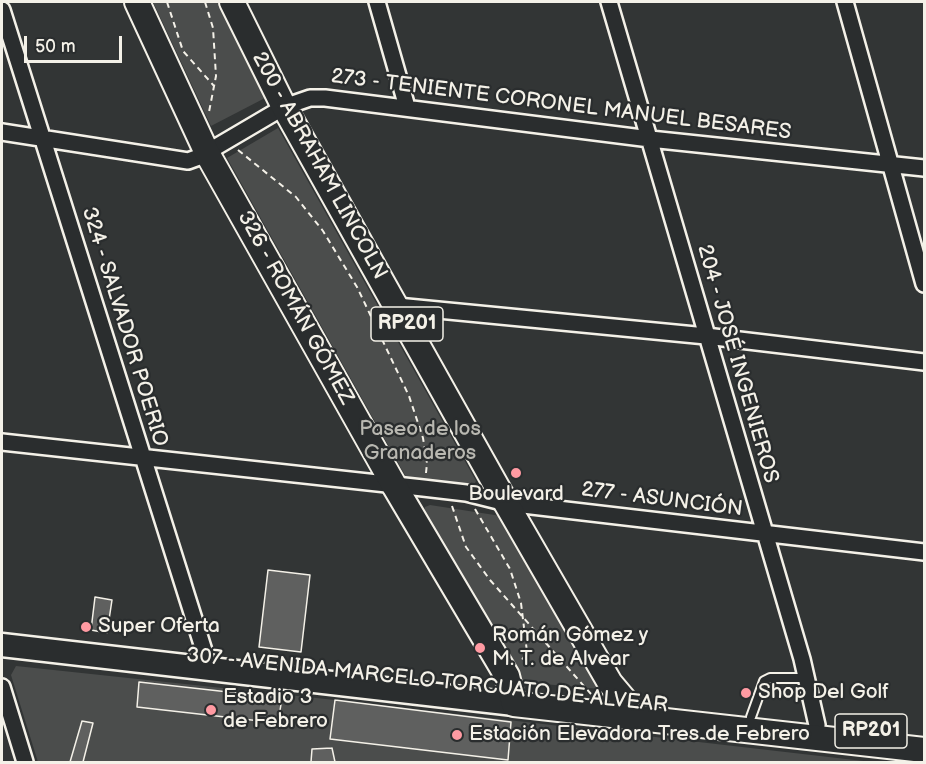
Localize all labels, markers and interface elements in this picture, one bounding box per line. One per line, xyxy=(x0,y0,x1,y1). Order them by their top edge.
scale bar xyxy=(27,24,124,62)
text: 50 m xyxy=(35,36,76,57)
street label: 200 - ABRAHAM LINCOLN xyxy=(246,48,392,284)
street label: 273 - TENIENTE CORONEL MANUEL BESARES xyxy=(330,64,792,146)
street label: 324 - SALVADOR POERIO xyxy=(76,204,172,450)
street label: 326 - ROMÁN GÓMEZ xyxy=(231,207,359,409)
street label: 204 - JOSÉ INGENIEROS xyxy=(691,242,783,486)
road number: RP201 xyxy=(371,307,443,341)
park label: Paseo de los Granaderos xyxy=(359,417,481,467)
marker: Boulevard xyxy=(509,466,523,480)
street label: 277 - ASUNCIÓN xyxy=(580,478,744,522)
place label: Boulevard xyxy=(468,482,564,508)
place label: Super Oferta xyxy=(98,614,220,640)
marker: Super Oferta xyxy=(79,620,93,634)
place label: Román Gómez y M. T. de Alvear xyxy=(492,623,648,673)
marker: Román Gómez y M. T. de Alvear xyxy=(473,641,487,655)
street label: 307 - AVENIDA MARCELO TORCUATO DE ALVEAR xyxy=(185,643,669,719)
place label: Shop Del Golf xyxy=(758,680,889,706)
place label: Estadio 3 de Febrero xyxy=(223,685,328,735)
marker: Shop Del Golf xyxy=(739,686,753,700)
marker: Estadio 3 de Febrero xyxy=(204,703,218,717)
road number: RP201 xyxy=(835,714,907,748)
place label: Estación Elevadora Tres de Febrero xyxy=(469,722,810,748)
marker: Estación Elevadora Tres de Febrero xyxy=(450,728,464,742)

